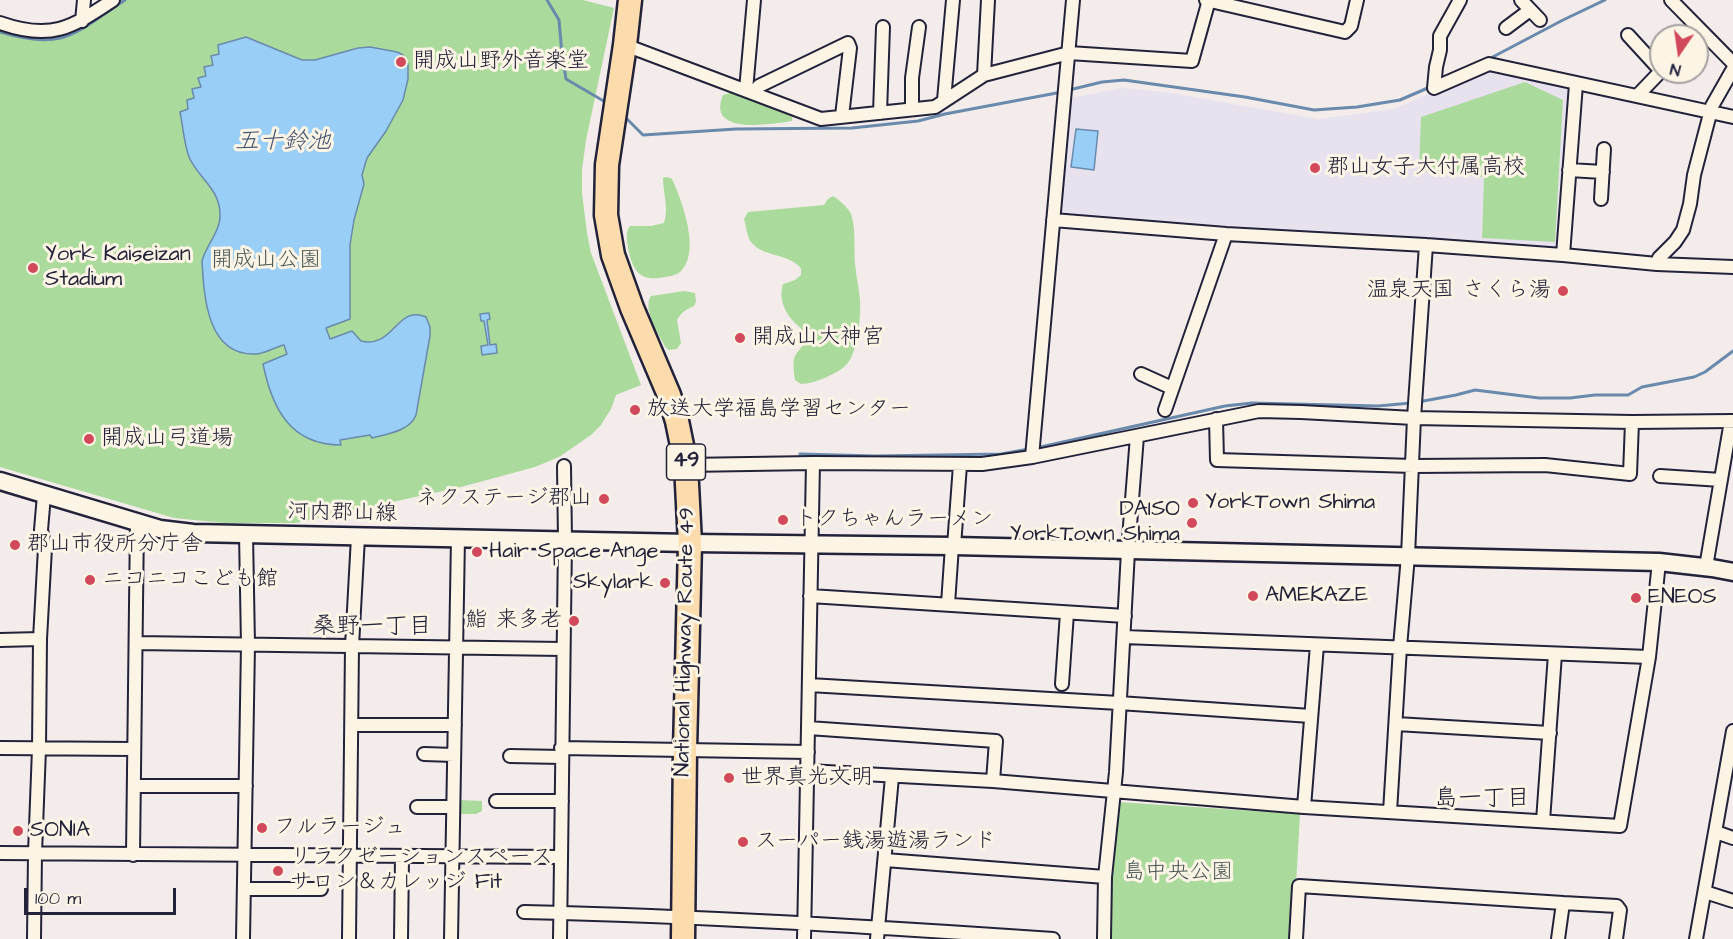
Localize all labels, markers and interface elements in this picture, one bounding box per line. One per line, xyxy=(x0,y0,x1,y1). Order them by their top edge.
north arrow xyxy=(1649,24,1709,84)
place label: 開成山野外音楽堂 xyxy=(413,49,589,75)
marker: 開成山野外音楽堂 xyxy=(394,55,408,69)
text: N xyxy=(1668,58,1683,81)
water label: 五十鈴池 xyxy=(235,129,331,157)
place label: 郡山女子大付属高校 xyxy=(1327,155,1525,181)
marker: 郡山女子大付属高校 xyxy=(1308,161,1322,175)
place label: York Kaiseizan Stadium xyxy=(45,242,191,294)
park label: 開成山公園 xyxy=(211,248,321,274)
marker: York Kaiseizan Stadium xyxy=(26,261,40,275)
place label: 温泉天国 さくら湯 xyxy=(1366,278,1551,304)
marker: 温泉天国 さくら湯 xyxy=(1556,284,1570,298)
place label: 開成山大神宮 xyxy=(752,325,884,351)
marker: 開成山大神宮 xyxy=(733,331,747,345)
place label: 放送大学福島学習センター xyxy=(647,397,911,423)
marker: 放送大学福島学習センター xyxy=(628,403,642,417)
place label: 開成山弓道場 xyxy=(101,426,233,452)
marker: 開成山弓道場 xyxy=(82,432,96,446)
road number: 49 xyxy=(666,444,706,480)
place label: ネクステージ郡山 xyxy=(416,486,592,512)
place label: YorkTown Shima xyxy=(1205,490,1375,516)
marker: ネクステージ郡山 xyxy=(597,492,611,506)
marker: YorkTown Shima xyxy=(1186,496,1200,510)
place label: DAISO YorkTown Shima xyxy=(1010,497,1180,548)
street label: 河内郡山線 xyxy=(287,500,397,528)
street label: National Highway Route 49 xyxy=(670,507,702,777)
place label: トクちゃんラーメン xyxy=(795,507,993,533)
marker: トクちゃんラーメン xyxy=(776,513,790,527)
marker: DAISO YorkTown Shima xyxy=(1185,516,1199,530)
place label: 郡山市役所分庁舎 xyxy=(27,532,203,558)
marker: 郡山市役所分庁舎 xyxy=(8,538,22,552)
place label: Hair Space Ange xyxy=(489,539,658,565)
marker: Hair Space Ange xyxy=(470,545,484,559)
place label: ニコニコこども館 xyxy=(102,567,278,593)
place label: Skylark xyxy=(573,570,653,596)
marker: ニコニコこども館 xyxy=(83,573,97,587)
marker: Skylark xyxy=(658,576,672,590)
place label: AMEKAZE xyxy=(1265,583,1368,609)
place label: ENEOS xyxy=(1648,585,1717,611)
marker: AMEKAZE xyxy=(1246,589,1260,603)
marker: ENEOS xyxy=(1629,591,1643,605)
place label: 鮨 来多老 xyxy=(465,608,562,634)
district label: 桑野一丁目 xyxy=(312,614,432,642)
marker: 鮨 来多老 xyxy=(567,614,581,628)
place label: 世界真光文明 xyxy=(741,765,873,791)
marker: 世界真光文明 xyxy=(722,771,736,785)
district label: 島一丁目 xyxy=(1434,786,1530,814)
place label: フルラージュ xyxy=(274,815,406,841)
place label: SONIA xyxy=(30,818,90,844)
marker: フルラージュ xyxy=(255,821,269,835)
marker: SONIA xyxy=(11,824,25,838)
place label: スーパー銭湯遊湯ランド xyxy=(755,829,996,855)
marker: スーパー銭湯遊湯ランド xyxy=(736,835,750,849)
place label: リラクゼーションスペース サロン＆カレッジ Fit xyxy=(290,845,553,896)
park label: 島中央公園 xyxy=(1123,860,1233,886)
marker: リラクゼーションスペース サロン＆カレッジ Fit xyxy=(271,864,285,878)
scale bar xyxy=(27,876,178,914)
text: 100 m xyxy=(35,886,81,911)

